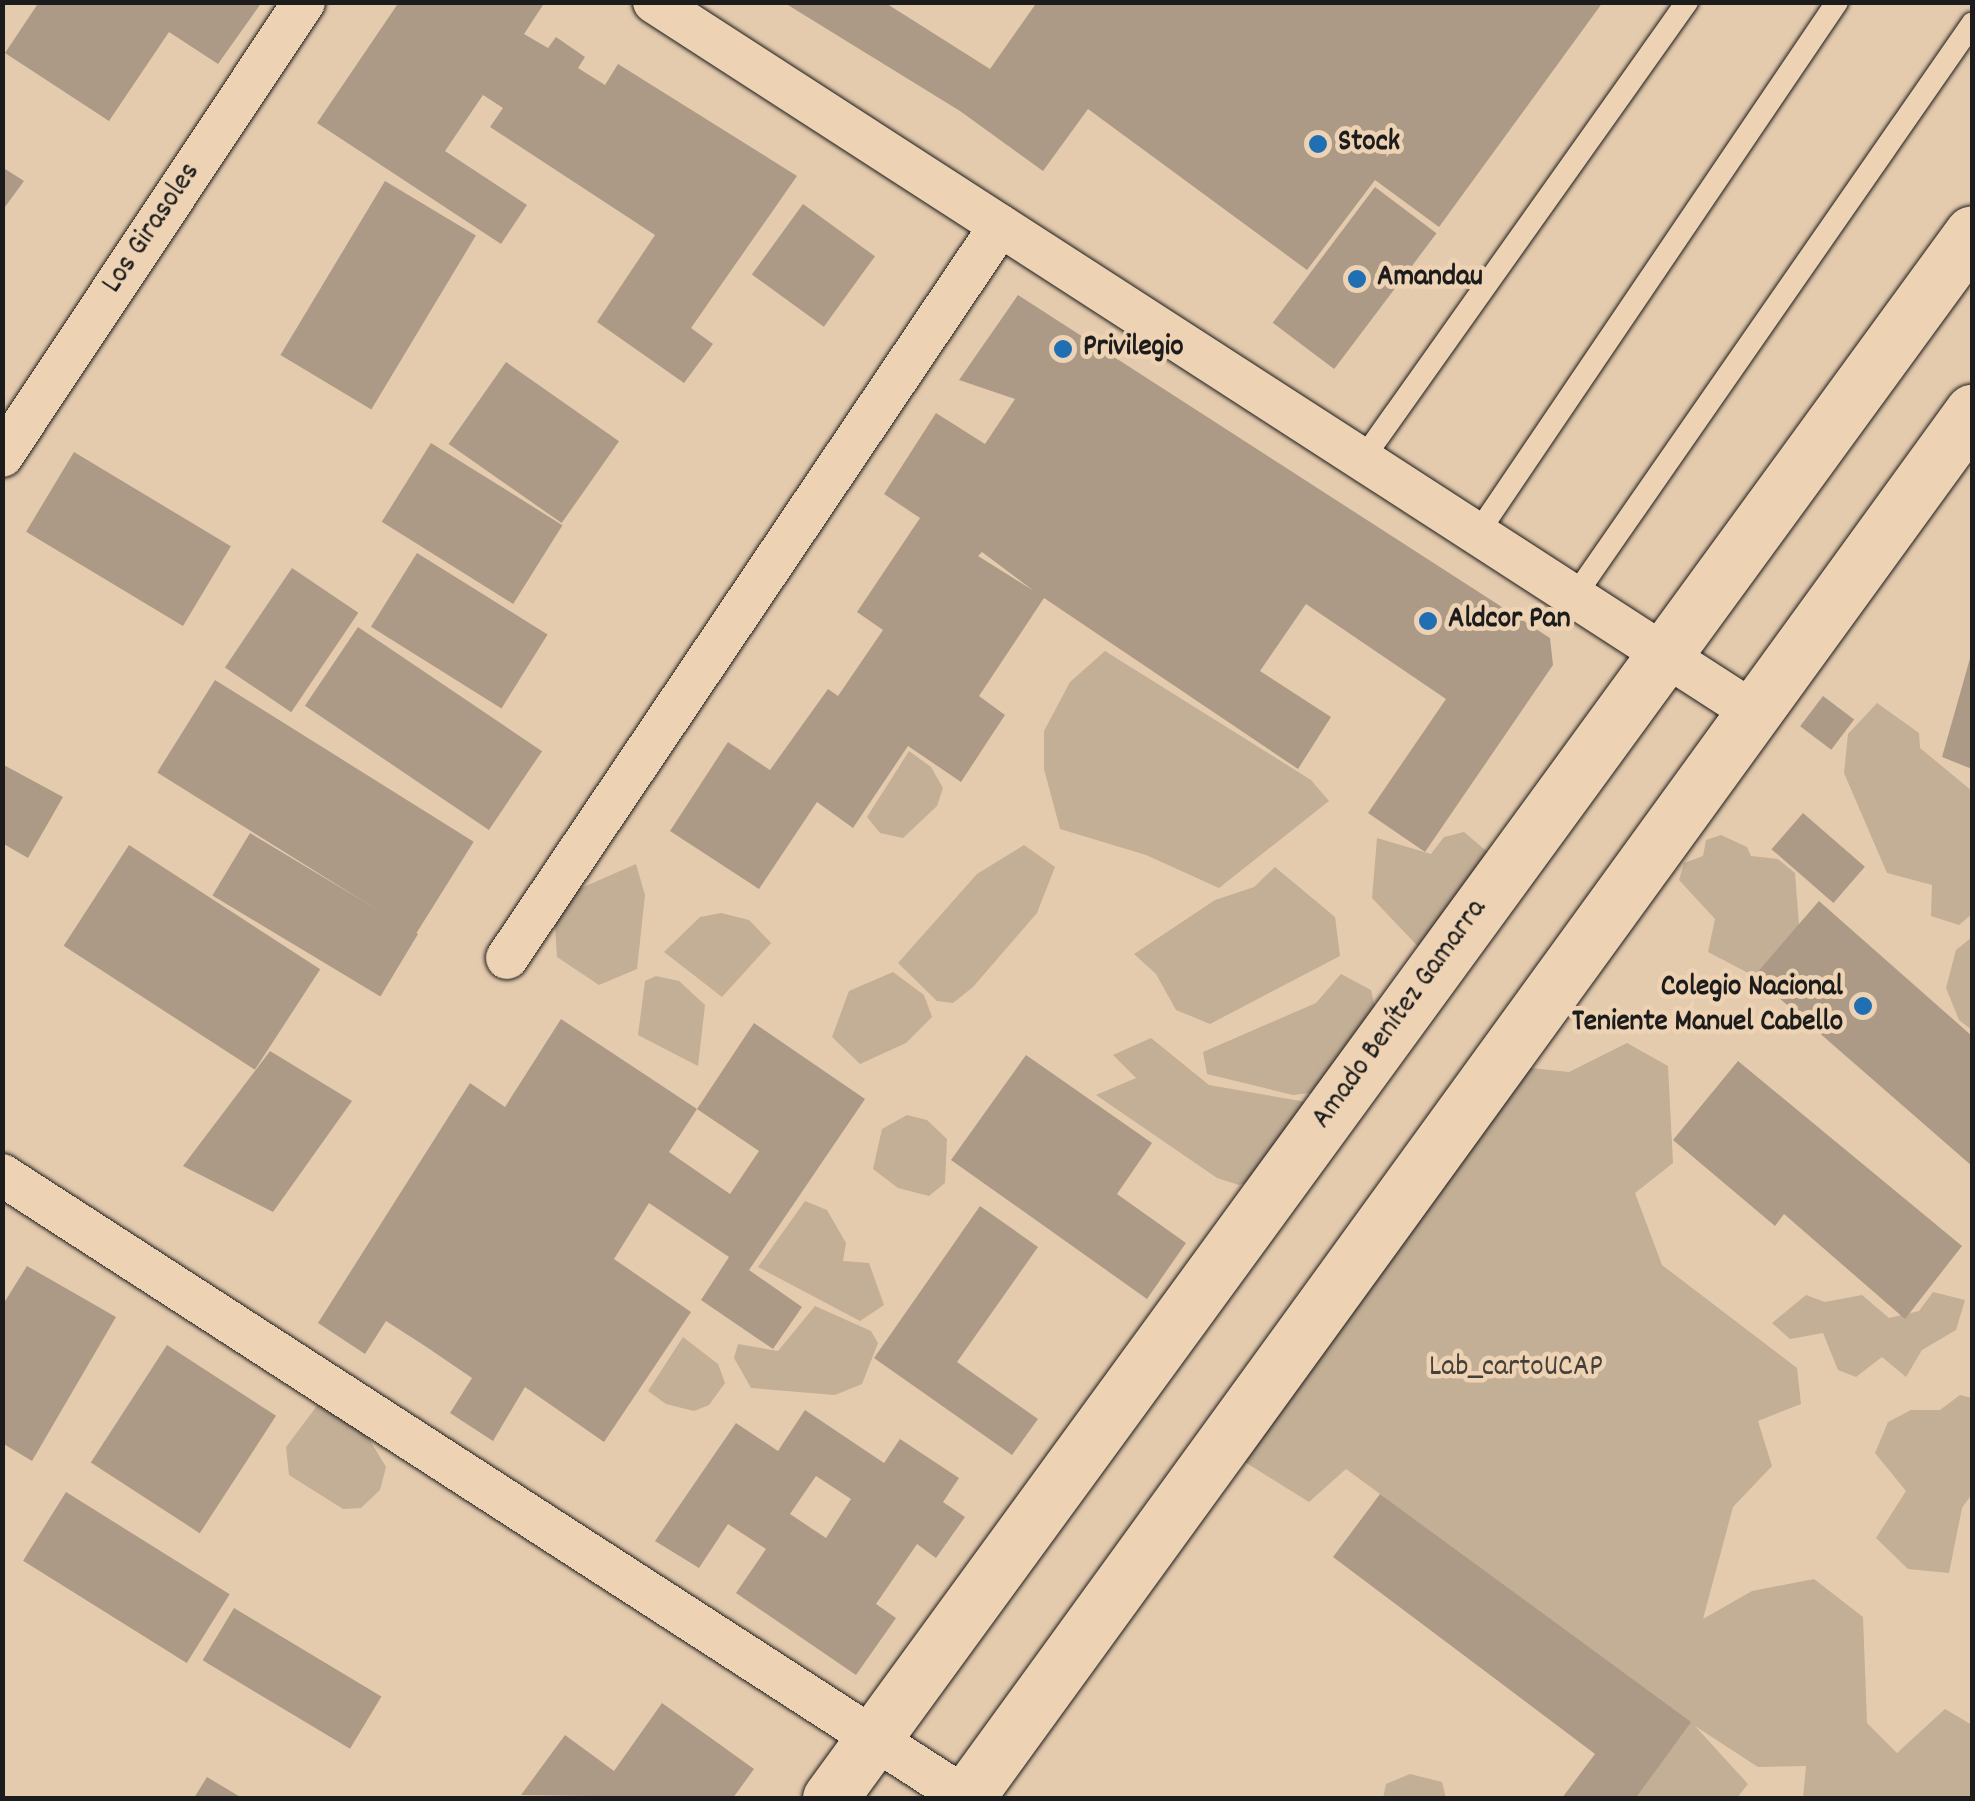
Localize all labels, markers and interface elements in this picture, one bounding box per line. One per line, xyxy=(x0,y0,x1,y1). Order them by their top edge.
place label: Stock xyxy=(1338,126,1400,162)
marker: Stock xyxy=(1307,133,1329,155)
street label: Los Girasoles xyxy=(96,157,210,301)
place label: Amandau xyxy=(1377,261,1483,297)
marker: Amandau xyxy=(1346,268,1368,290)
place label: Privilegio xyxy=(1083,331,1184,367)
marker: Privilegio xyxy=(1052,338,1074,360)
place label: Aldcor Pan xyxy=(1448,603,1571,639)
marker: Aldcor Pan xyxy=(1417,610,1439,632)
street label: Amado Benítez Gamarra xyxy=(1306,893,1496,1137)
place label: Colegio Nacional Teniente Manuel Cabello xyxy=(1572,971,1843,1042)
marker: Colegio Nacional Teniente Manuel Cabello xyxy=(1852,995,1874,1017)
park label: Lab_cartoUCAP xyxy=(1429,1351,1603,1387)

